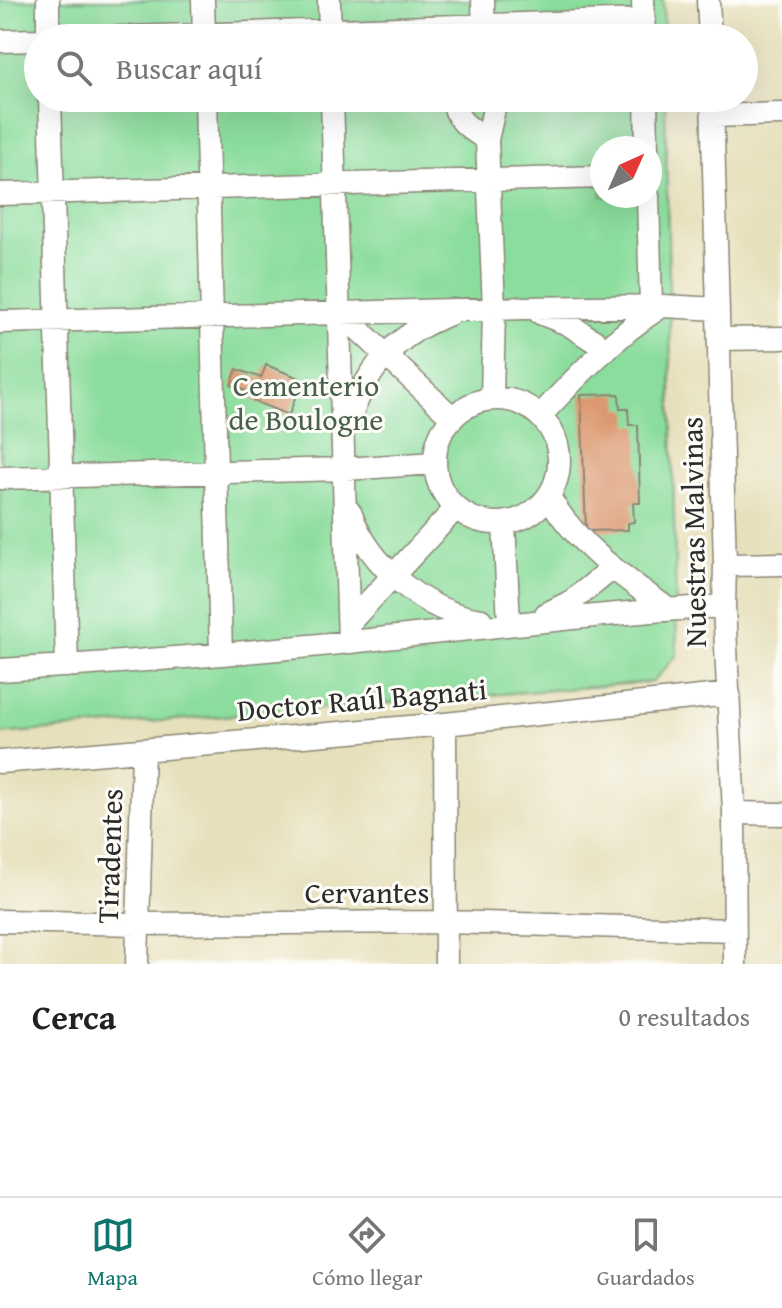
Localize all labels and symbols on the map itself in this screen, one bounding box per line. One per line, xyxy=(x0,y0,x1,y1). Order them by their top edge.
north arrow xyxy=(590,136,662,208)
park label: Cementerio de Boulogne xyxy=(229,363,383,441)
street label: Nuestras Malvinas xyxy=(669,416,717,648)
street label: Doctor Raúl Bagnati xyxy=(235,666,489,732)
street label: Tiradentes xyxy=(85,788,133,924)
street label: Cervantes xyxy=(305,870,429,914)

